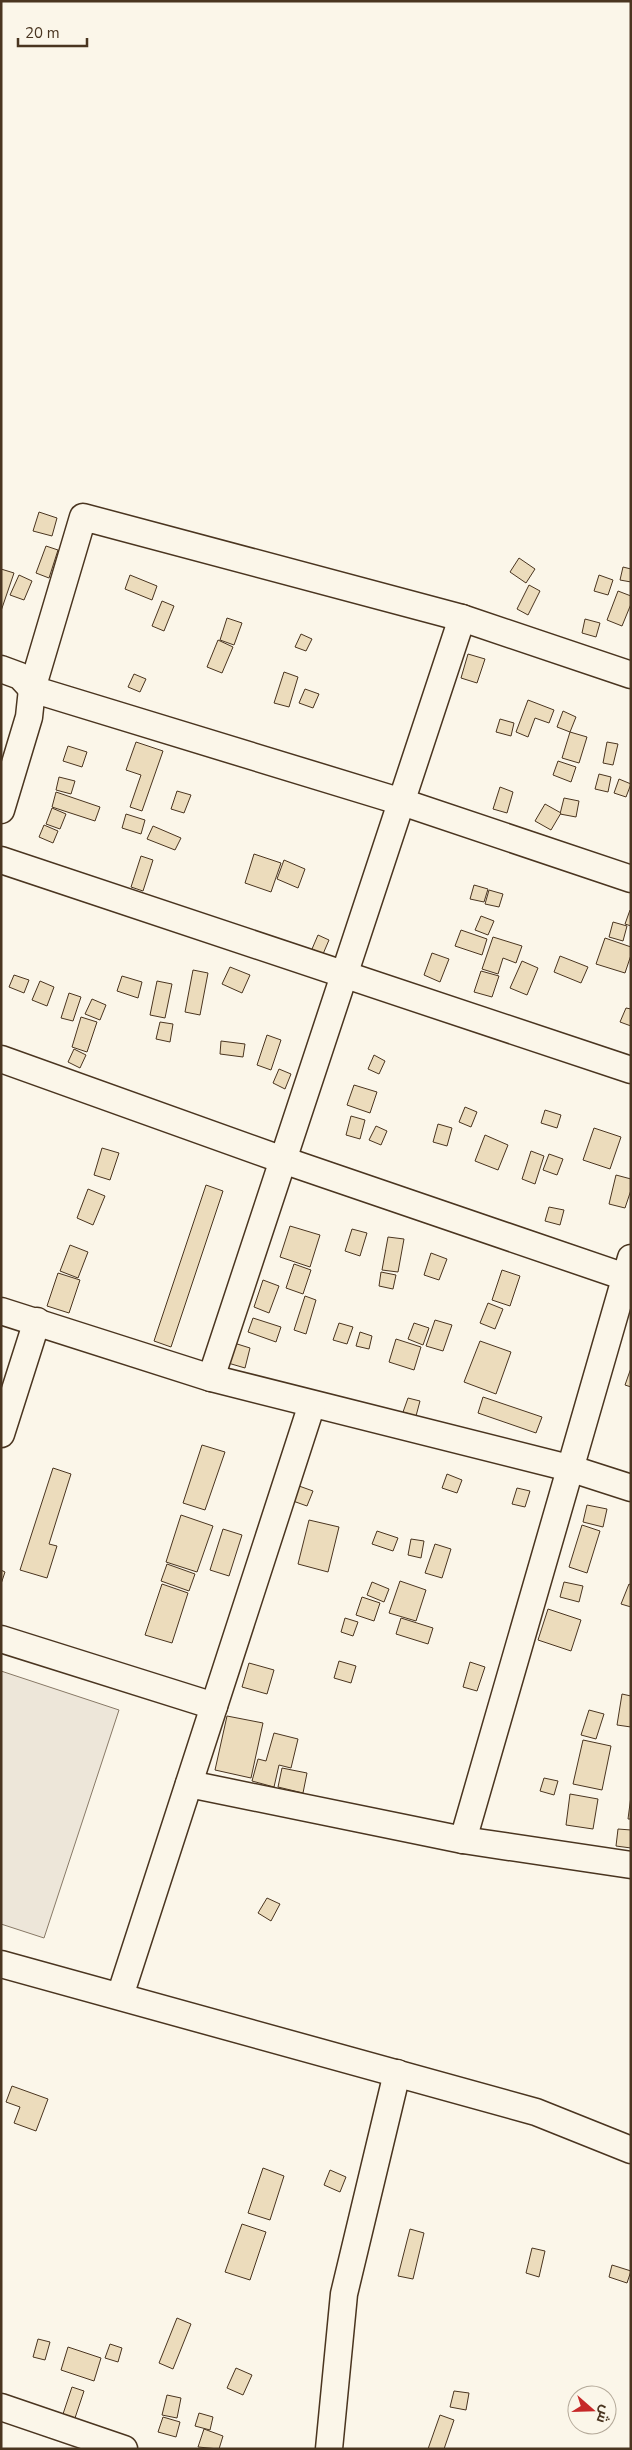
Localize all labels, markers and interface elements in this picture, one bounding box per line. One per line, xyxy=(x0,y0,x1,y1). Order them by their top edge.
scale bar xyxy=(18,15,86,47)
text: 20 m xyxy=(25,23,60,43)
north arrow xyxy=(567,2385,617,2435)
text: ش xyxy=(592,2403,616,2426)

